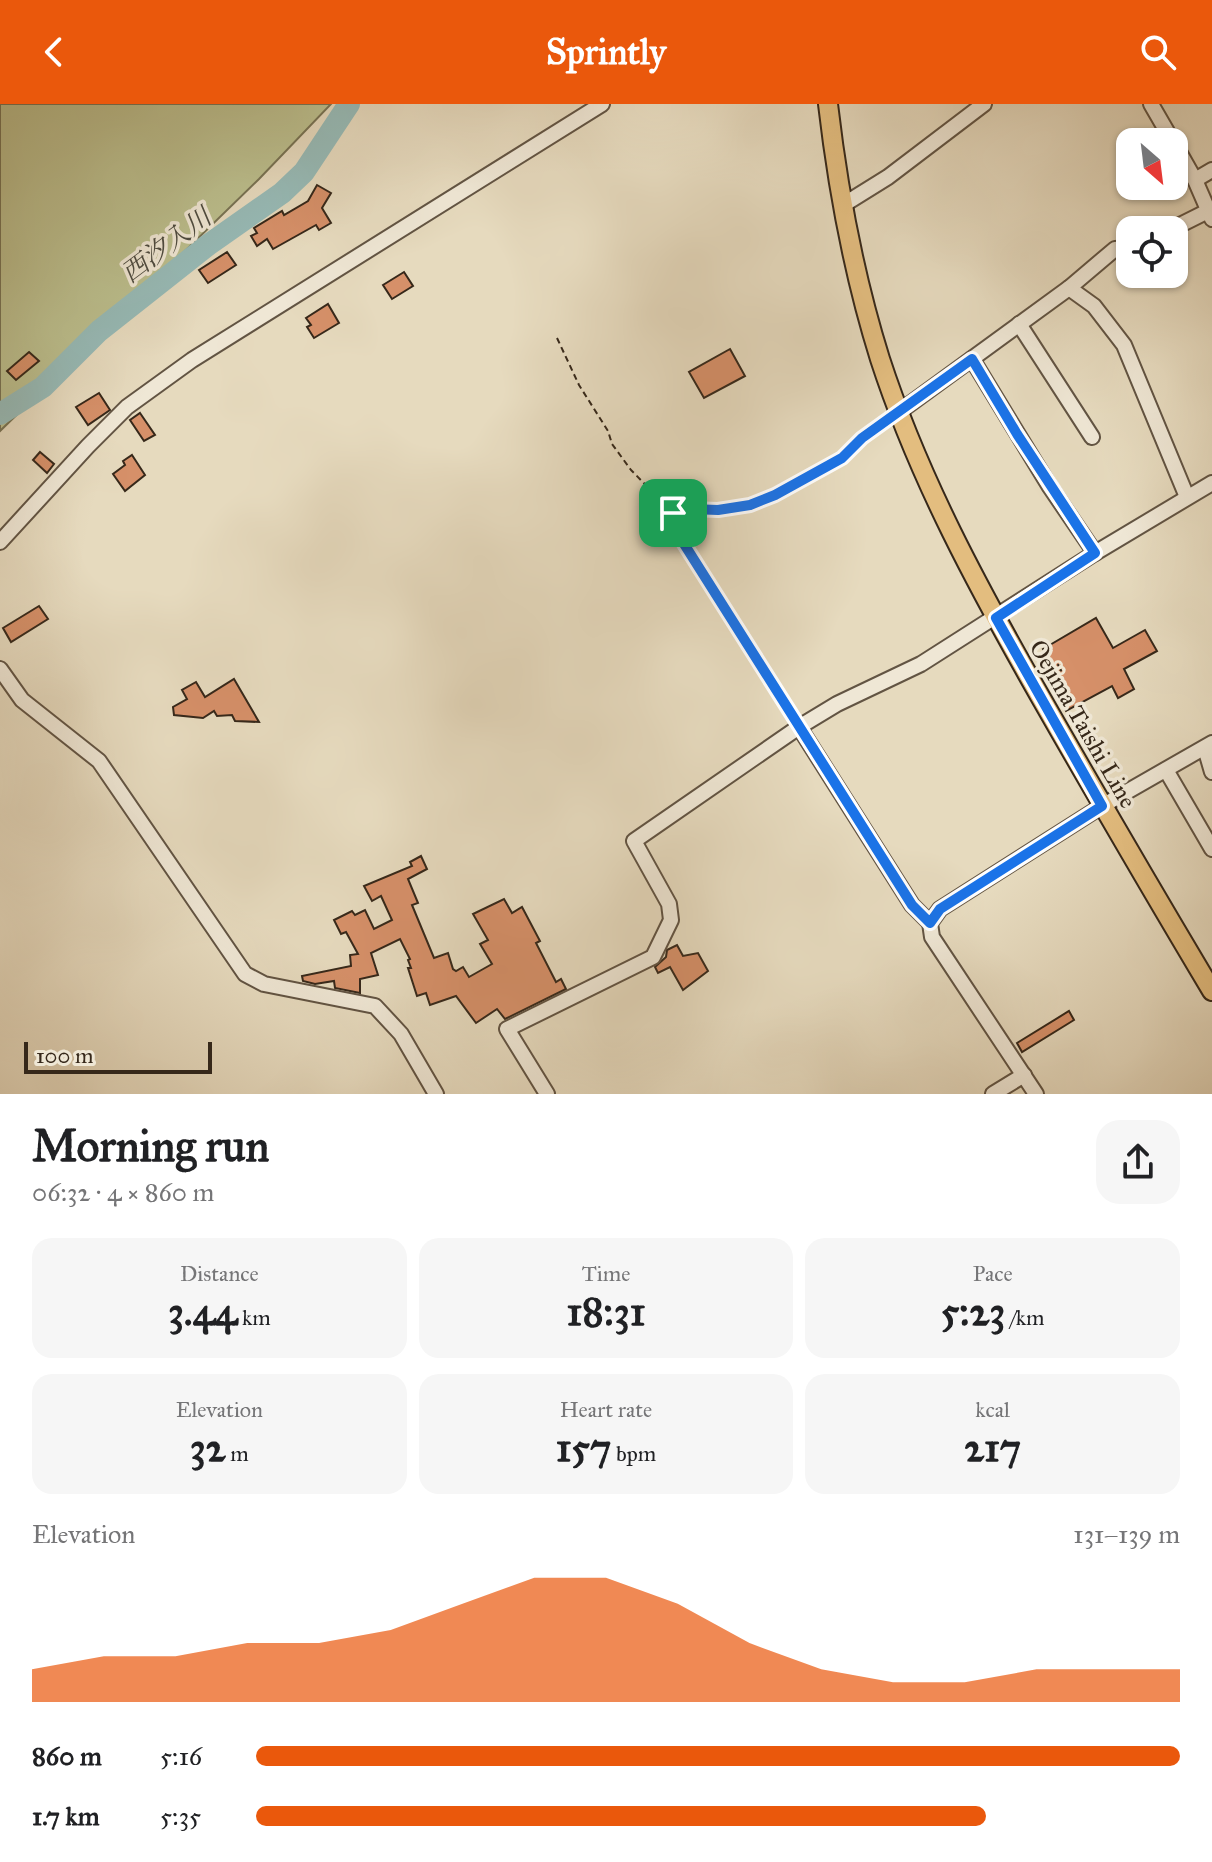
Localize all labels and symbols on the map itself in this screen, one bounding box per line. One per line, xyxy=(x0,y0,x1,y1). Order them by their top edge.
north arrow xyxy=(1116,128,1188,200)
water label: 西汐入川 xyxy=(115,199,220,289)
pin xyxy=(639,479,707,547)
street label: Oejima Taishi Line xyxy=(1023,635,1143,813)
scale bar xyxy=(24,1038,212,1074)

